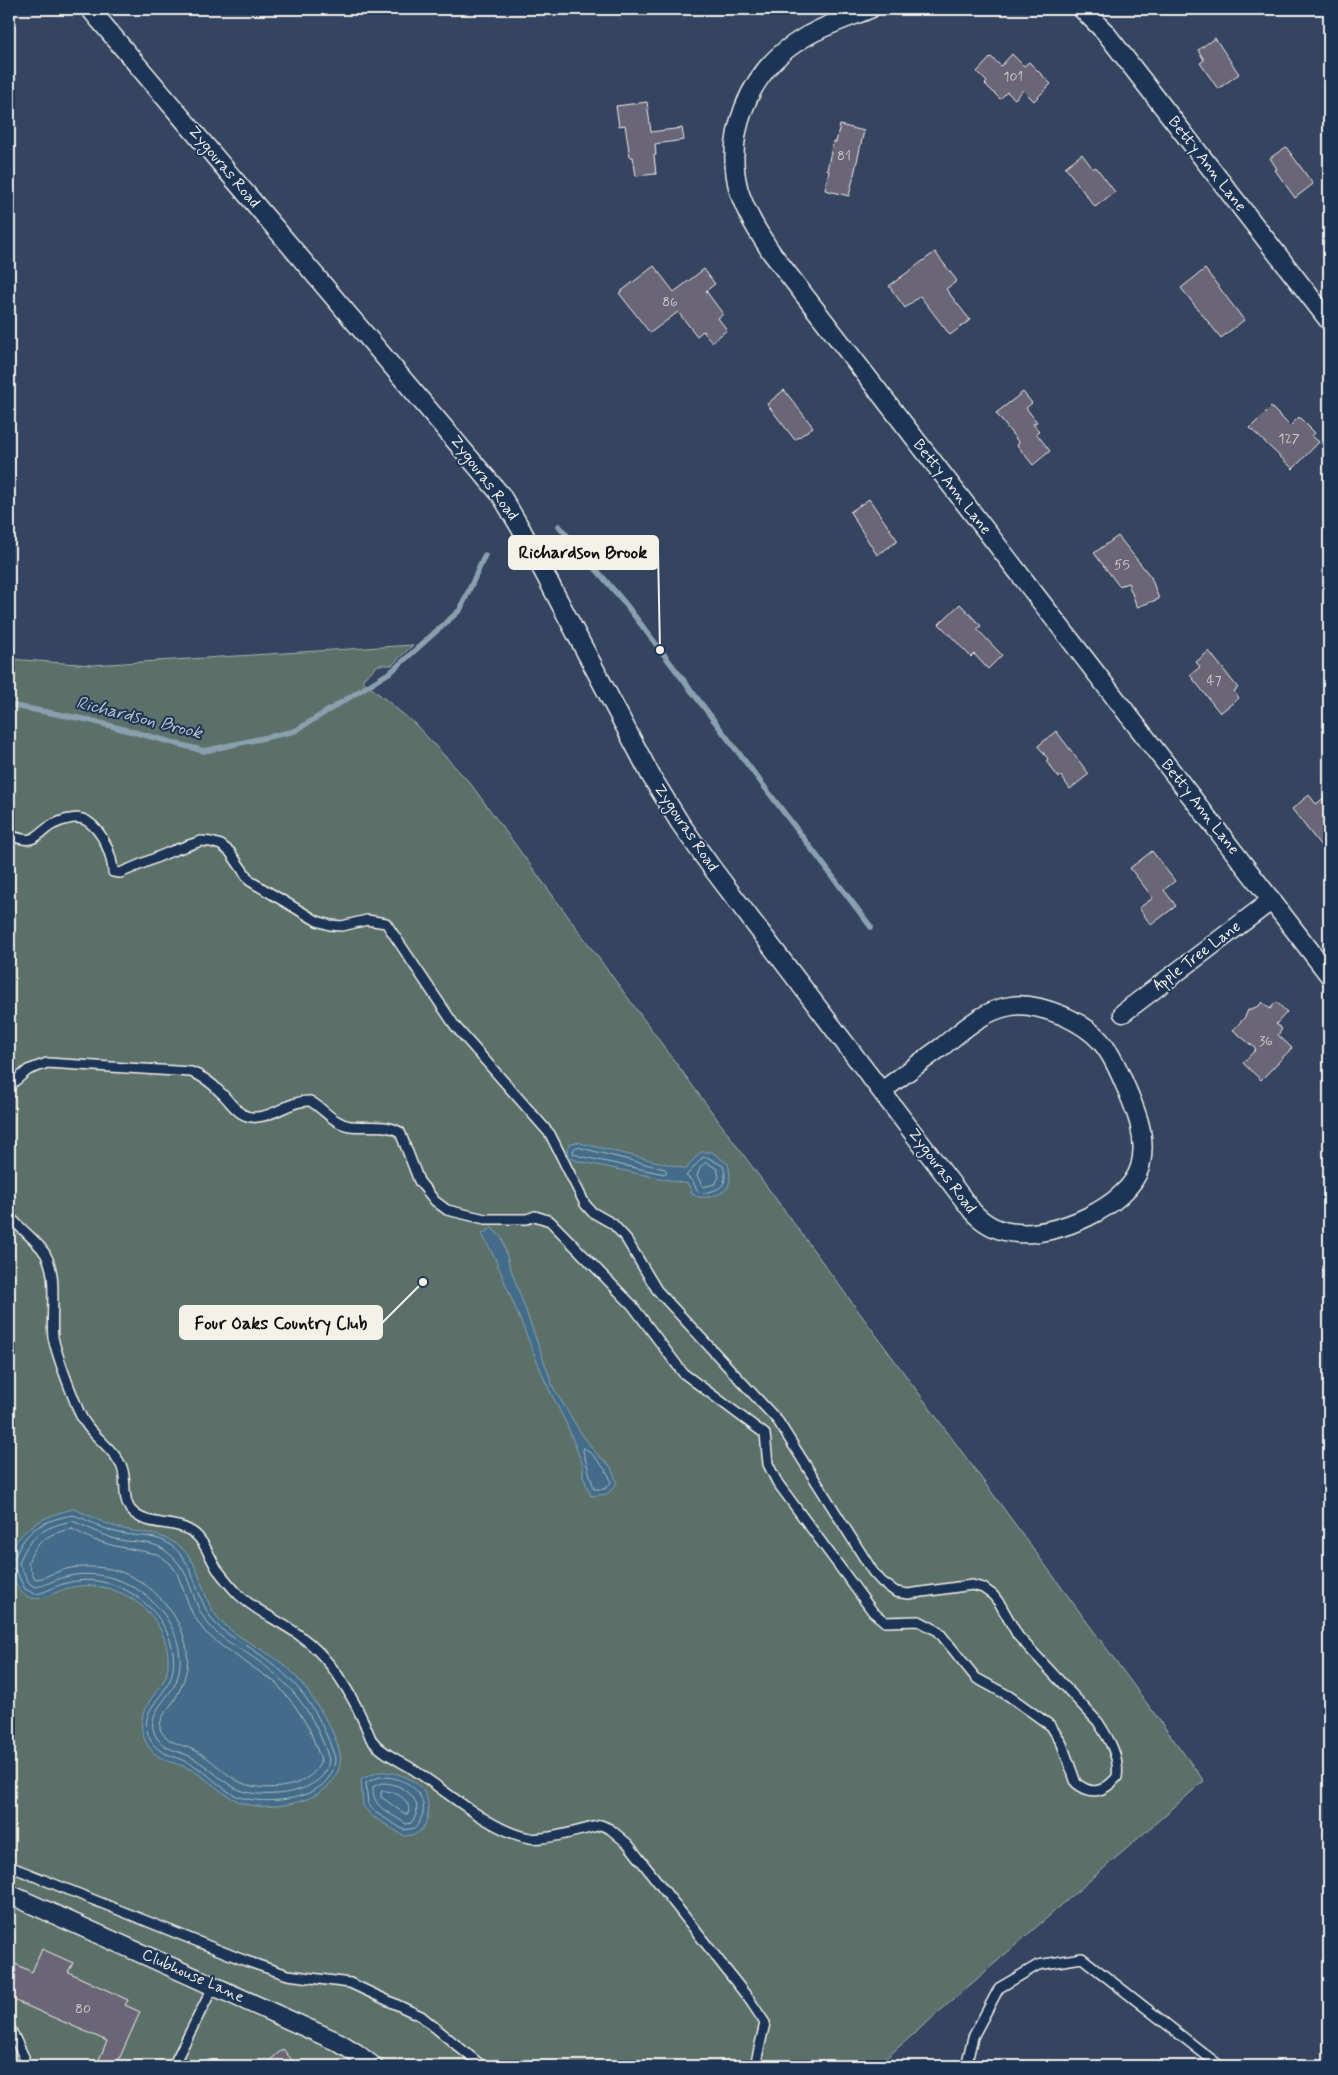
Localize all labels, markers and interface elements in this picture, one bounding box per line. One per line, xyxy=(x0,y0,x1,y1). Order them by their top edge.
house number: 101 xyxy=(1003,68,1023,86)
street label: Betty Ann Lane xyxy=(1163,112,1251,216)
street label: Zygouras Road xyxy=(183,121,265,213)
house number: 81 xyxy=(837,147,851,165)
house number: 86 xyxy=(662,293,678,311)
house number: 127 xyxy=(1278,430,1300,448)
street label: Zygouras Road xyxy=(444,431,523,526)
street label: Betty Ann Lane xyxy=(908,435,996,539)
callout: Richardson Brook xyxy=(509,536,658,569)
text: Richardson Brook xyxy=(519,541,647,565)
house number: 55 xyxy=(1114,556,1130,574)
house number: 47 xyxy=(1206,672,1222,690)
water label: Richardson Brook xyxy=(74,691,205,745)
street label: Betty Ann Lane xyxy=(1156,755,1244,859)
street label: Zygouras Road xyxy=(648,780,723,877)
street label: Apple Tree Lane xyxy=(1149,916,1246,997)
house number: 36 xyxy=(1259,1032,1273,1050)
street label: Zygouras Road xyxy=(902,1124,981,1219)
callout: Four Oaks Country Club xyxy=(180,1306,382,1339)
text: Four Oaks Country Club xyxy=(195,1312,368,1336)
street label: Clubhouse Lane xyxy=(139,1944,248,2008)
house number: 80 xyxy=(75,2000,91,2018)

